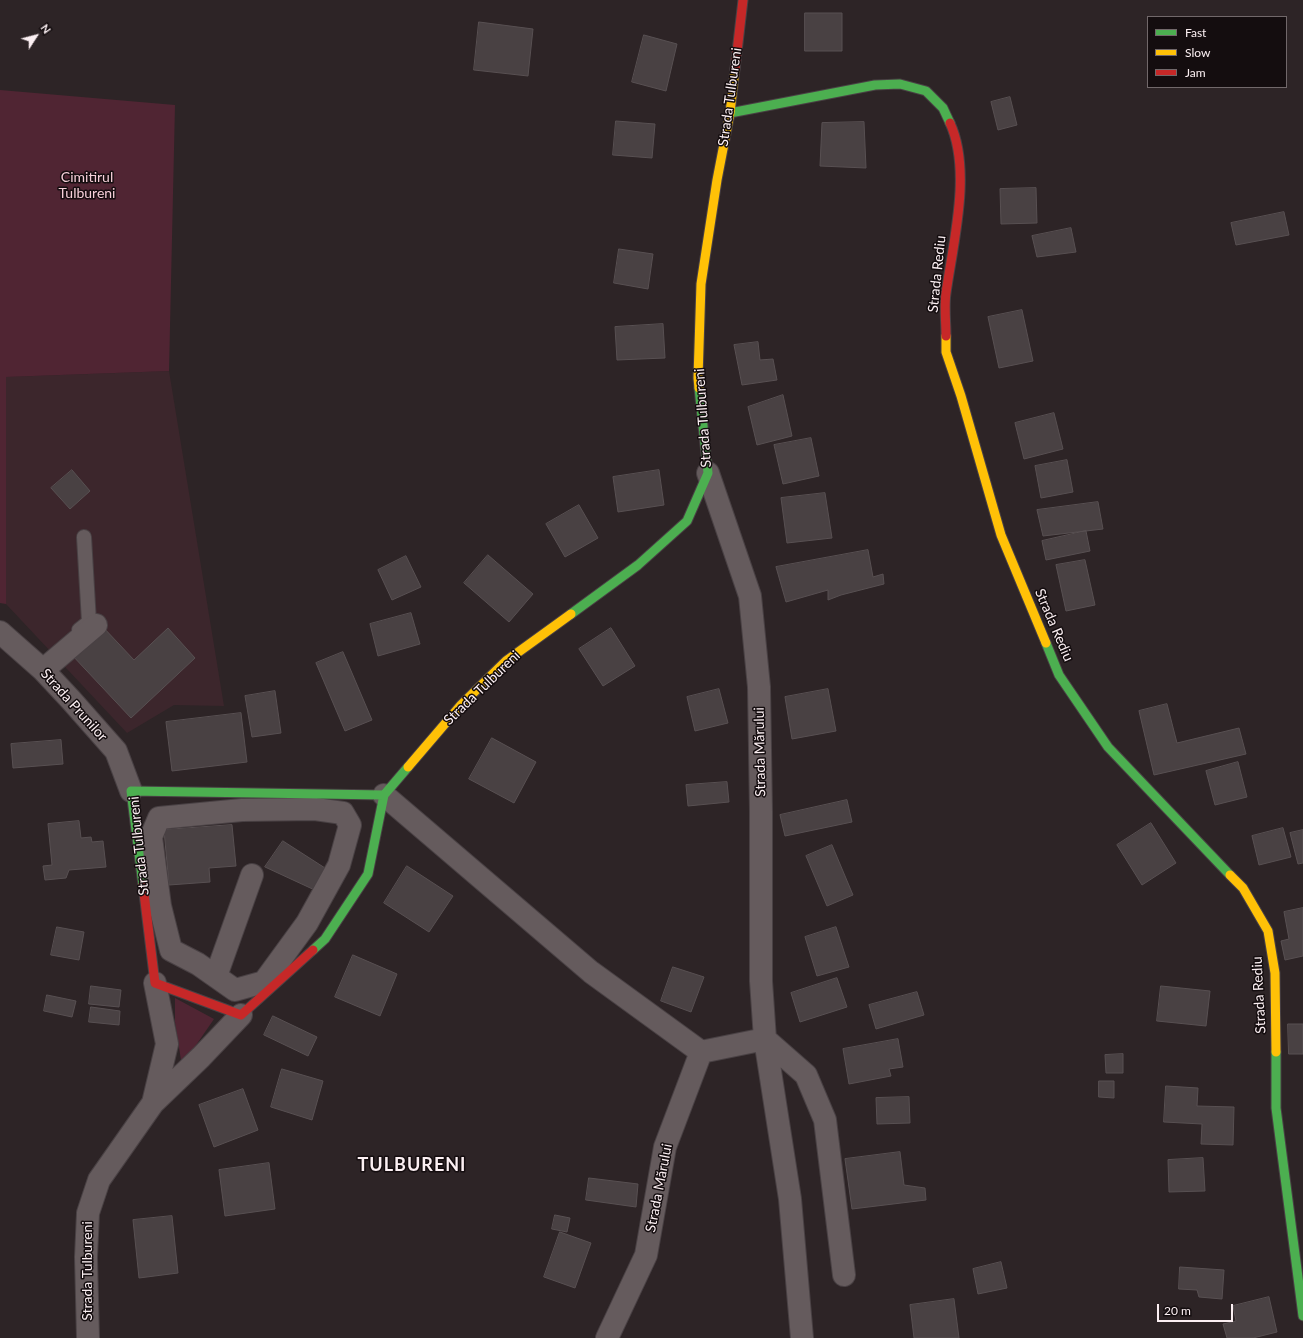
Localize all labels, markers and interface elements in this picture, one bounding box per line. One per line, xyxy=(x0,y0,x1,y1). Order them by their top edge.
north arrow xyxy=(16,16,56,56)
legend xyxy=(1147,16,1287,88)
text: N xyxy=(38,21,54,36)
text: Fast xyxy=(1185,25,1206,40)
text: Slow xyxy=(1185,45,1210,60)
street label: Strada Tulbureni xyxy=(715,47,745,147)
text: Jam xyxy=(1185,65,1206,80)
park label: Cimitirul Tulbureni xyxy=(59,169,115,202)
street label: Strada Rediu xyxy=(925,235,949,313)
street label: Strada Tulbureni xyxy=(691,368,715,468)
street label: Strada Rediu xyxy=(1031,586,1077,664)
street label: Strada Tulbureni xyxy=(440,647,524,729)
street label: Strada Prunilor xyxy=(37,665,111,745)
street label: Strada Mărului xyxy=(751,707,769,797)
street label: Strada Tulbureni xyxy=(125,796,153,896)
street label: Strada Rediu xyxy=(1249,956,1269,1034)
street label: Strada Mărului xyxy=(642,1142,676,1234)
district label: TULBURENI xyxy=(358,1154,466,1176)
street label: Strada Tulbureni xyxy=(79,1221,95,1321)
scale bar xyxy=(1159,1296,1235,1322)
text: 20 m xyxy=(1164,1303,1191,1318)

